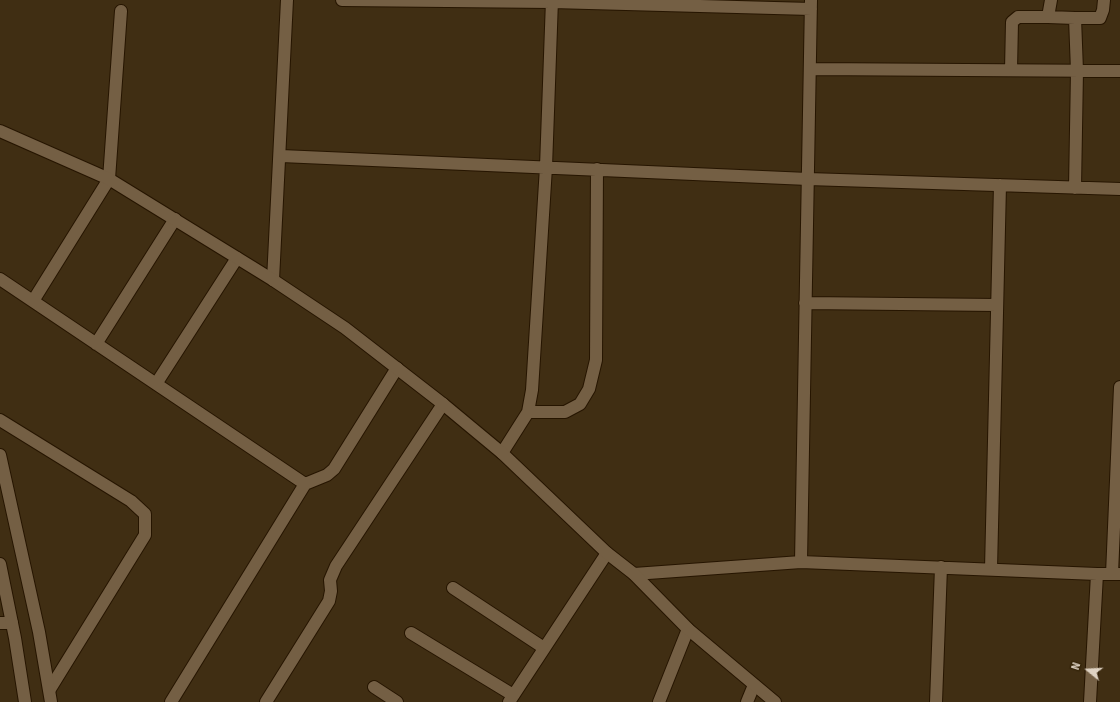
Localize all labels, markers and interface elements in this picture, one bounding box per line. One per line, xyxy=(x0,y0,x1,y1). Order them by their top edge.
north arrow xyxy=(1068,650,1108,690)
text: N xyxy=(1068,660,1084,672)

